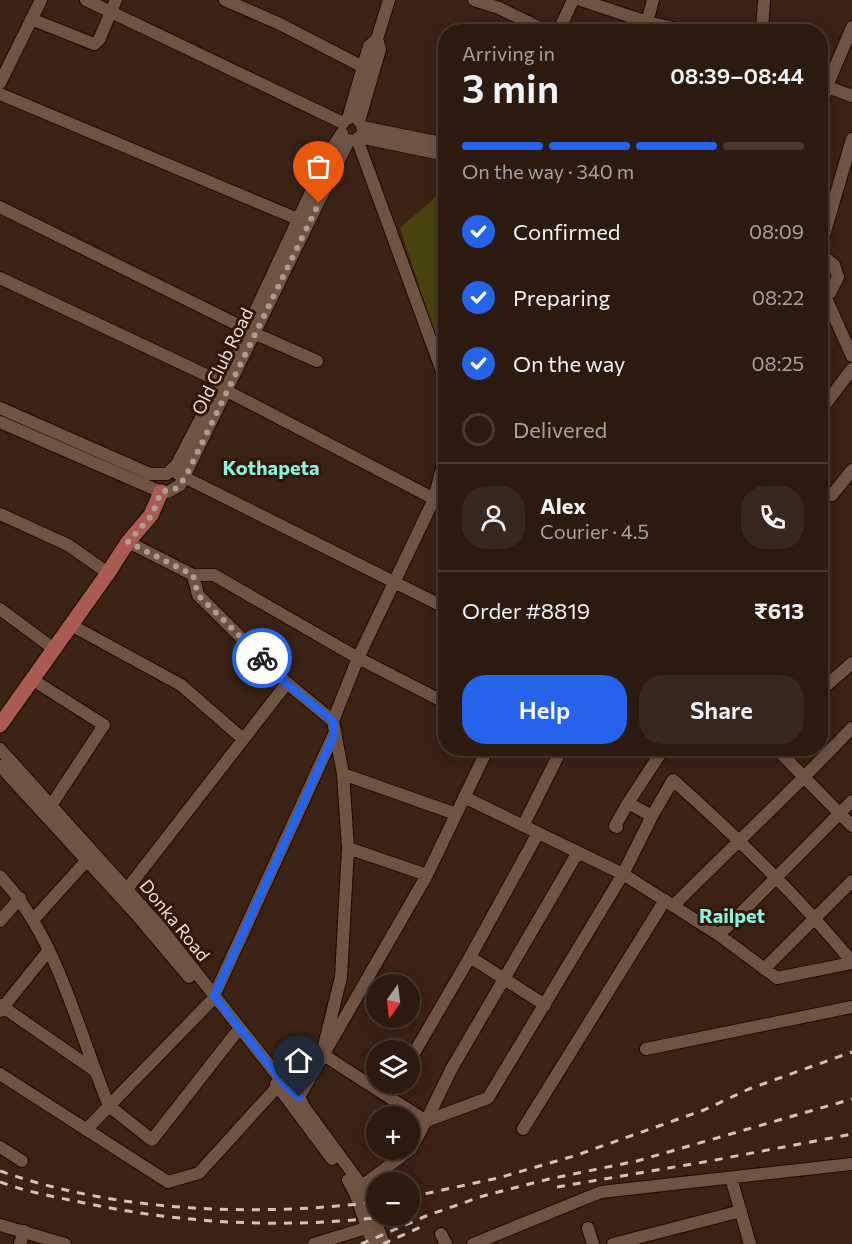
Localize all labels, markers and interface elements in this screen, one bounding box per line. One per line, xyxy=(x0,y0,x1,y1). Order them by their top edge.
text: Arriving in xyxy=(462,41,555,65)
text: 08:39–08:44 xyxy=(670,62,804,89)
text: 3 min xyxy=(462,63,559,111)
pin xyxy=(293,141,344,203)
icon: bag xyxy=(302,150,335,183)
text: On the way · 340 m xyxy=(462,159,634,183)
icon: check xyxy=(462,215,495,248)
text: Confirmed xyxy=(513,218,620,245)
text: 08:09 xyxy=(749,219,804,243)
icon: check xyxy=(462,281,495,314)
text: Preparing xyxy=(513,284,610,311)
text: 08:22 xyxy=(752,285,804,309)
street label: Old Club Road xyxy=(187,304,257,418)
icon: check xyxy=(462,347,495,380)
text: On the way xyxy=(513,350,625,377)
text: 08:25 xyxy=(752,351,804,375)
text: Delivered xyxy=(513,416,607,443)
district label: Kothapeta xyxy=(223,455,319,479)
button: person xyxy=(462,486,525,549)
button: phone xyxy=(741,486,804,549)
text: Alex xyxy=(540,492,586,519)
text: Courier · 4.5 xyxy=(540,519,649,543)
text: Order #8819 xyxy=(462,597,590,624)
text: ₹613 xyxy=(754,597,804,624)
courier xyxy=(232,628,292,688)
icon: bike xyxy=(246,642,279,675)
button: Help xyxy=(462,675,627,744)
button: Share xyxy=(639,675,804,744)
street label: Donka Road xyxy=(135,875,215,965)
district label: Railpet xyxy=(699,903,765,927)
north arrow xyxy=(366,974,420,1028)
map controls xyxy=(366,974,420,1226)
pin xyxy=(273,1035,324,1097)
button: layers xyxy=(366,1040,420,1094)
icon: home xyxy=(282,1044,315,1077)
button: + xyxy=(366,1106,420,1160)
button: − xyxy=(366,1172,420,1226)

